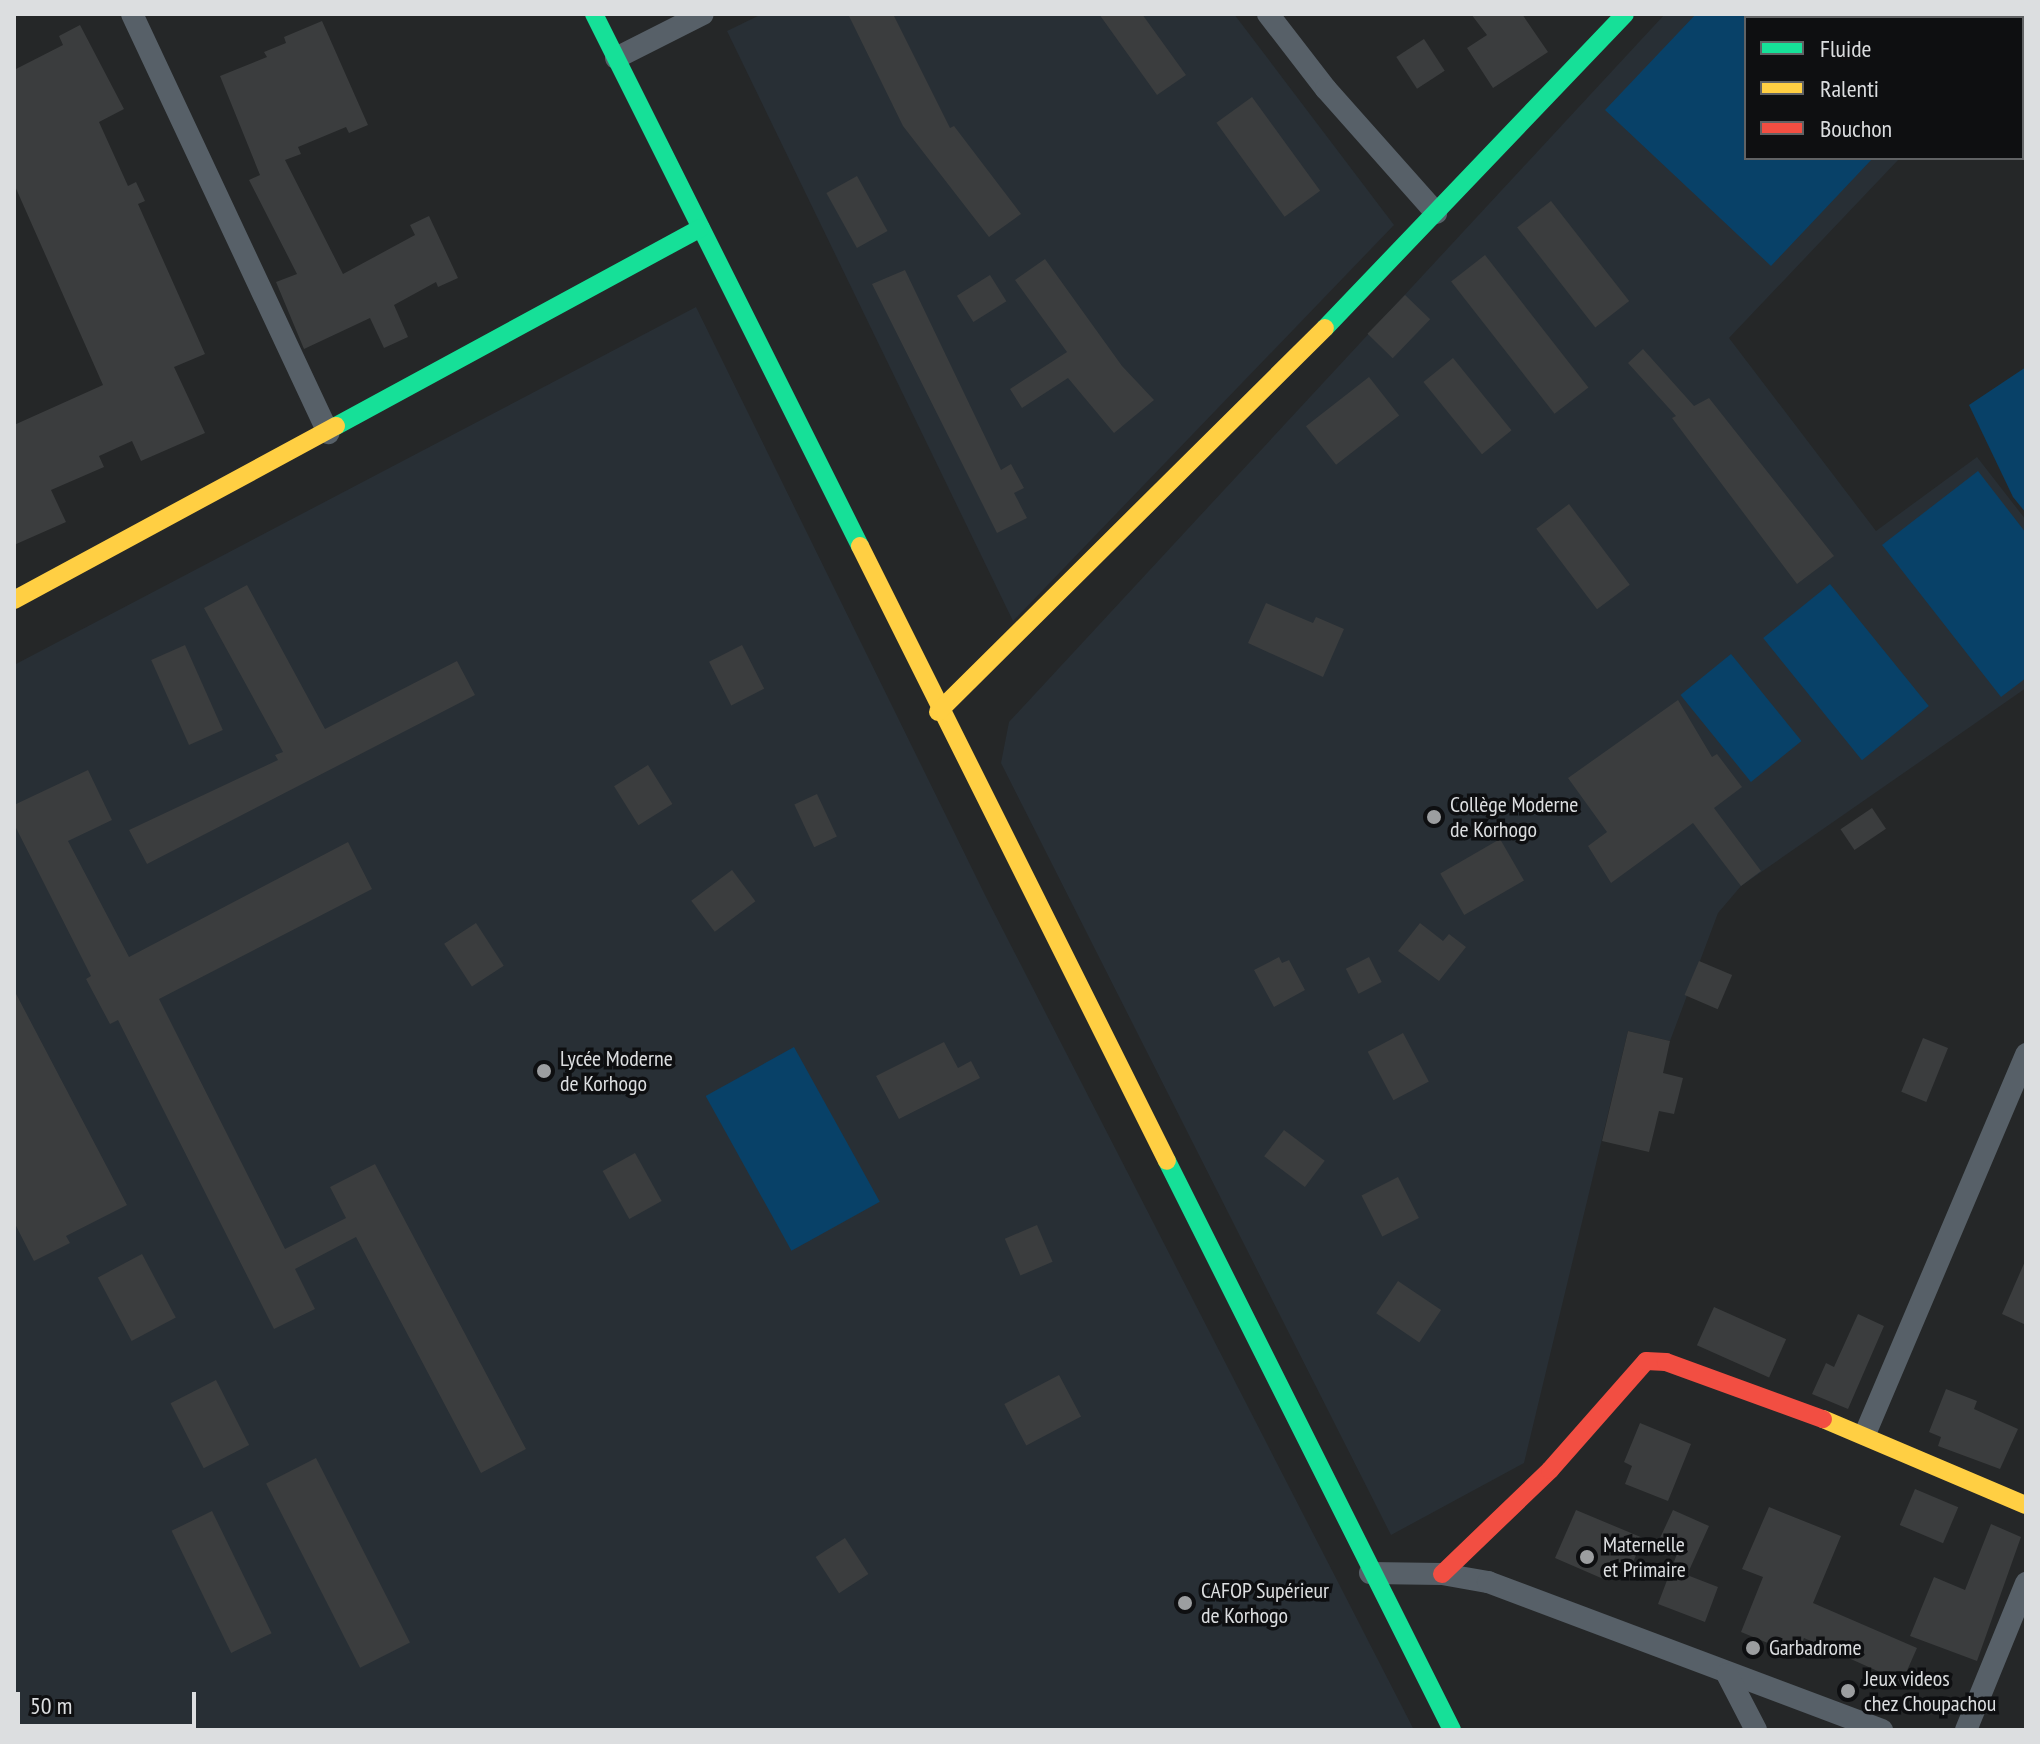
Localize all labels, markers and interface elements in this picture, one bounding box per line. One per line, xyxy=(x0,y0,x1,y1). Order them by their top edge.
legend xyxy=(1744,16,2024,160)
text: Fluide xyxy=(1820,33,1871,64)
text: Ralenti xyxy=(1820,73,1879,104)
text: Bouchon xyxy=(1820,113,1892,144)
place label: Collège Moderne de Korhogo xyxy=(1450,791,1578,842)
marker: Collège Moderne de Korhogo xyxy=(1425,808,1443,826)
place label: Lycée Moderne de Korhogo xyxy=(560,1045,673,1096)
marker: Lycée Moderne de Korhogo xyxy=(535,1062,553,1080)
place label: Maternelle et Primaire xyxy=(1603,1531,1686,1582)
marker: Maternelle et Primaire xyxy=(1578,1548,1596,1566)
place label: CAFOP Supérieur de Korhogo xyxy=(1201,1577,1330,1628)
marker: CAFOP Supérieur de Korhogo xyxy=(1176,1594,1194,1612)
place label: Garbadrome xyxy=(1769,1635,1861,1661)
marker: Garbadrome xyxy=(1744,1639,1762,1657)
place label: Jeux videos chez Choupachou xyxy=(1864,1665,1997,1716)
scale bar xyxy=(20,1676,200,1726)
marker: Jeux videos chez Choupachou xyxy=(1839,1682,1857,1700)
text: 50 m xyxy=(30,1690,72,1721)

